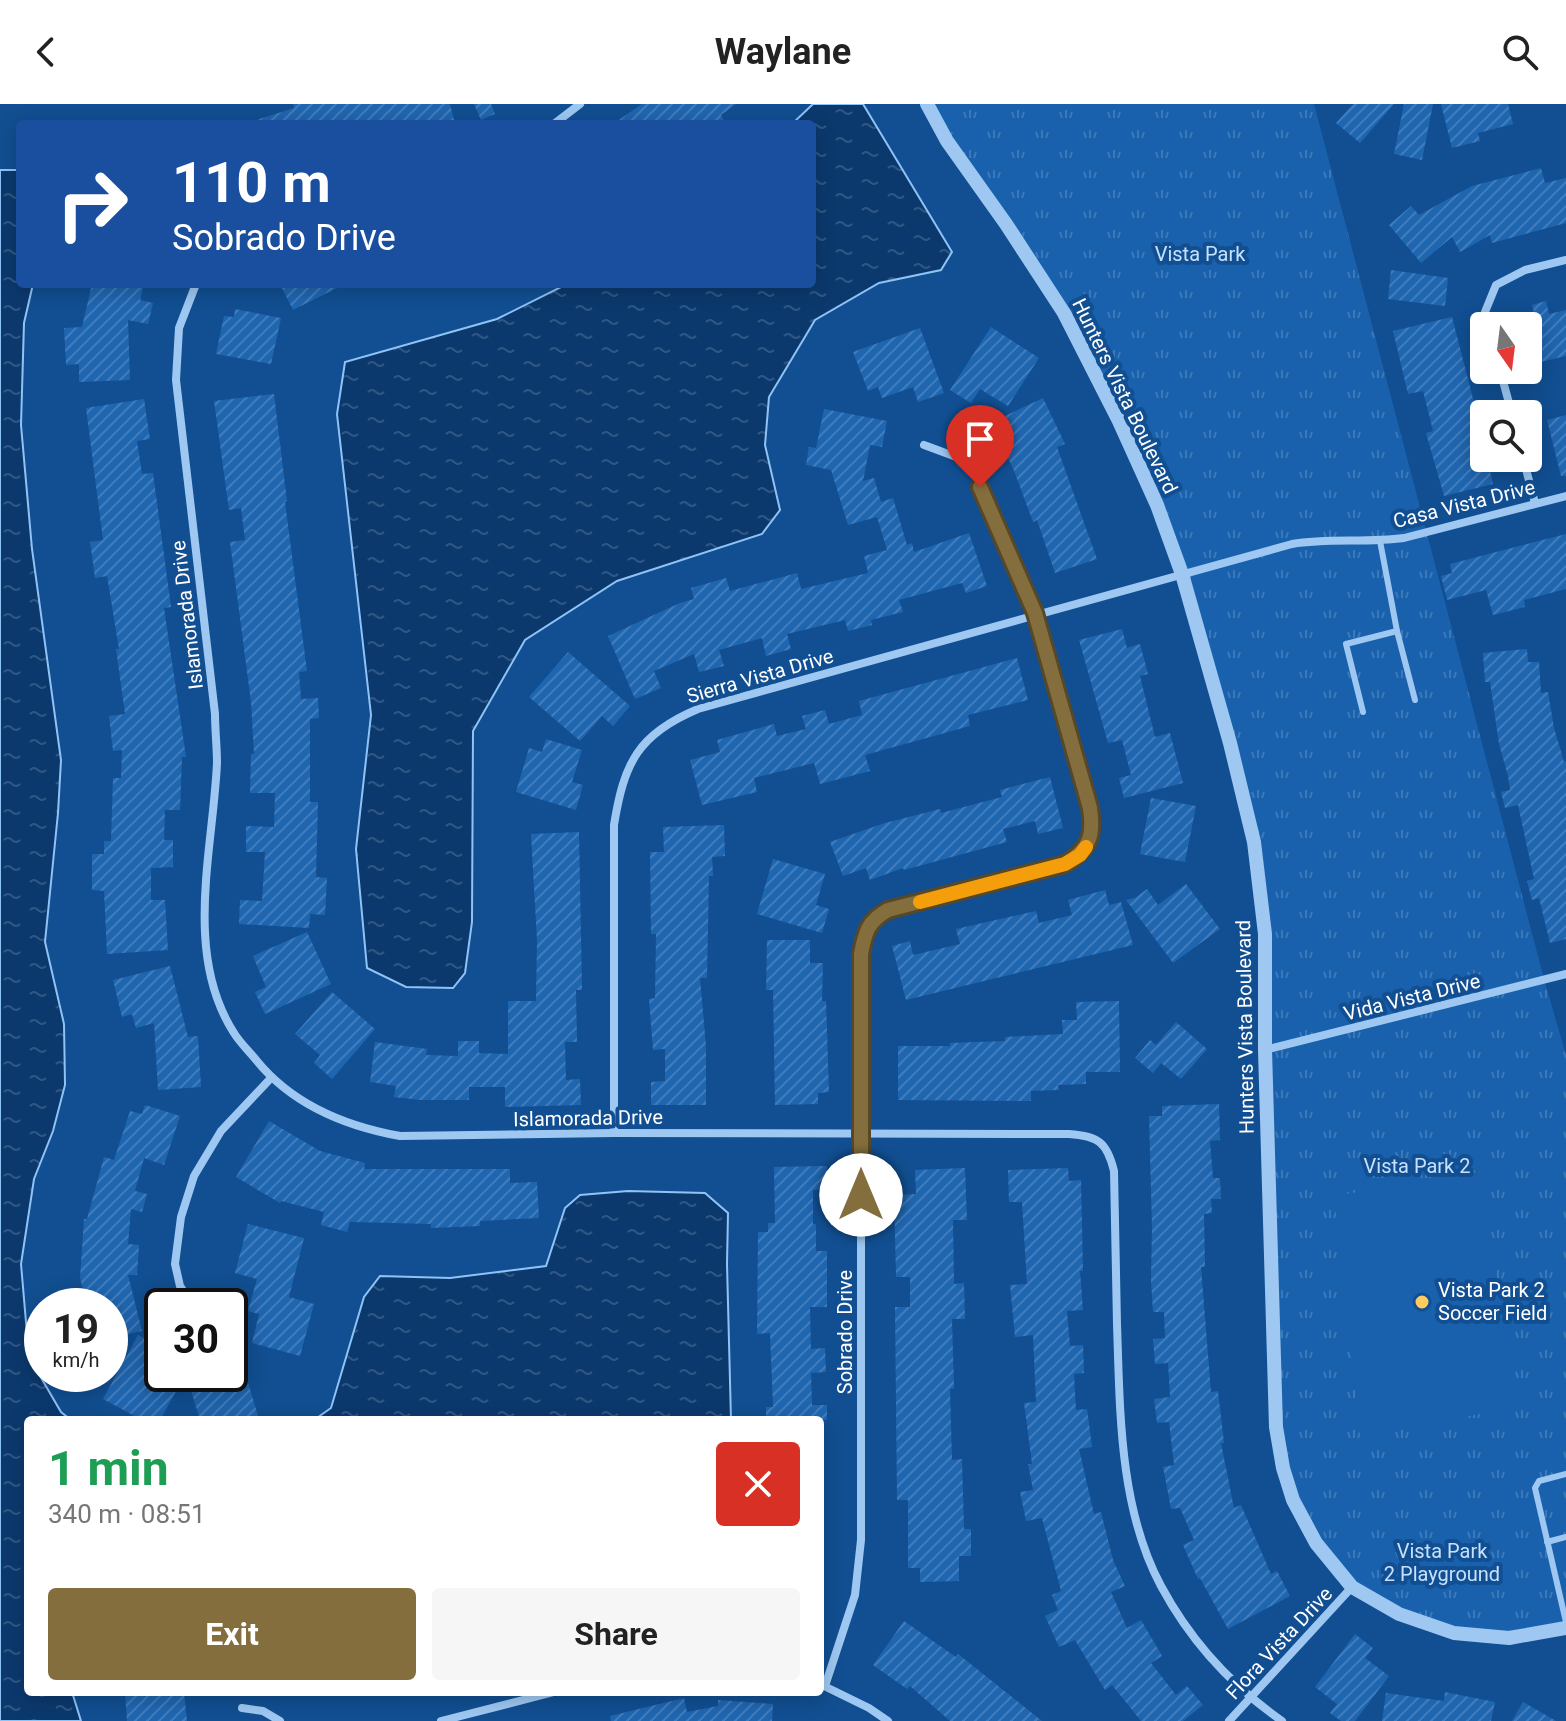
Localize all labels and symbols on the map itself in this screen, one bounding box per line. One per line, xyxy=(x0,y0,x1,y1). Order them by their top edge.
park label: Vista Park xyxy=(1155,242,1246,266)
street label: Hunters Vista Boulevard xyxy=(1067,294,1183,498)
north arrow xyxy=(1470,312,1542,384)
pin xyxy=(946,405,1014,487)
street label: Casa Vista Drive xyxy=(1391,475,1537,533)
street label: Islamorada Drive xyxy=(166,539,208,691)
street label: Sierra Vista Drive xyxy=(684,644,836,708)
street label: Hunters Vista Boulevard xyxy=(1231,920,1259,1134)
street label: Vida Vista Drive xyxy=(1341,968,1483,1026)
street label: Islamorada Drive xyxy=(513,1105,663,1131)
position arrow xyxy=(819,1153,903,1237)
park label: Vista Park 2 xyxy=(1364,1154,1470,1178)
street label: Sobrado Drive xyxy=(833,1270,857,1394)
place label: Vista Park 2 Soccer Field xyxy=(1438,1278,1547,1325)
speed limit sign: 30 xyxy=(144,1288,248,1392)
marker: Vista Park 2 Soccer Field xyxy=(1413,1293,1431,1311)
park label: Vista Park 2 Playground xyxy=(1384,1539,1500,1586)
street label: Flora Vista Drive xyxy=(1221,1582,1337,1704)

